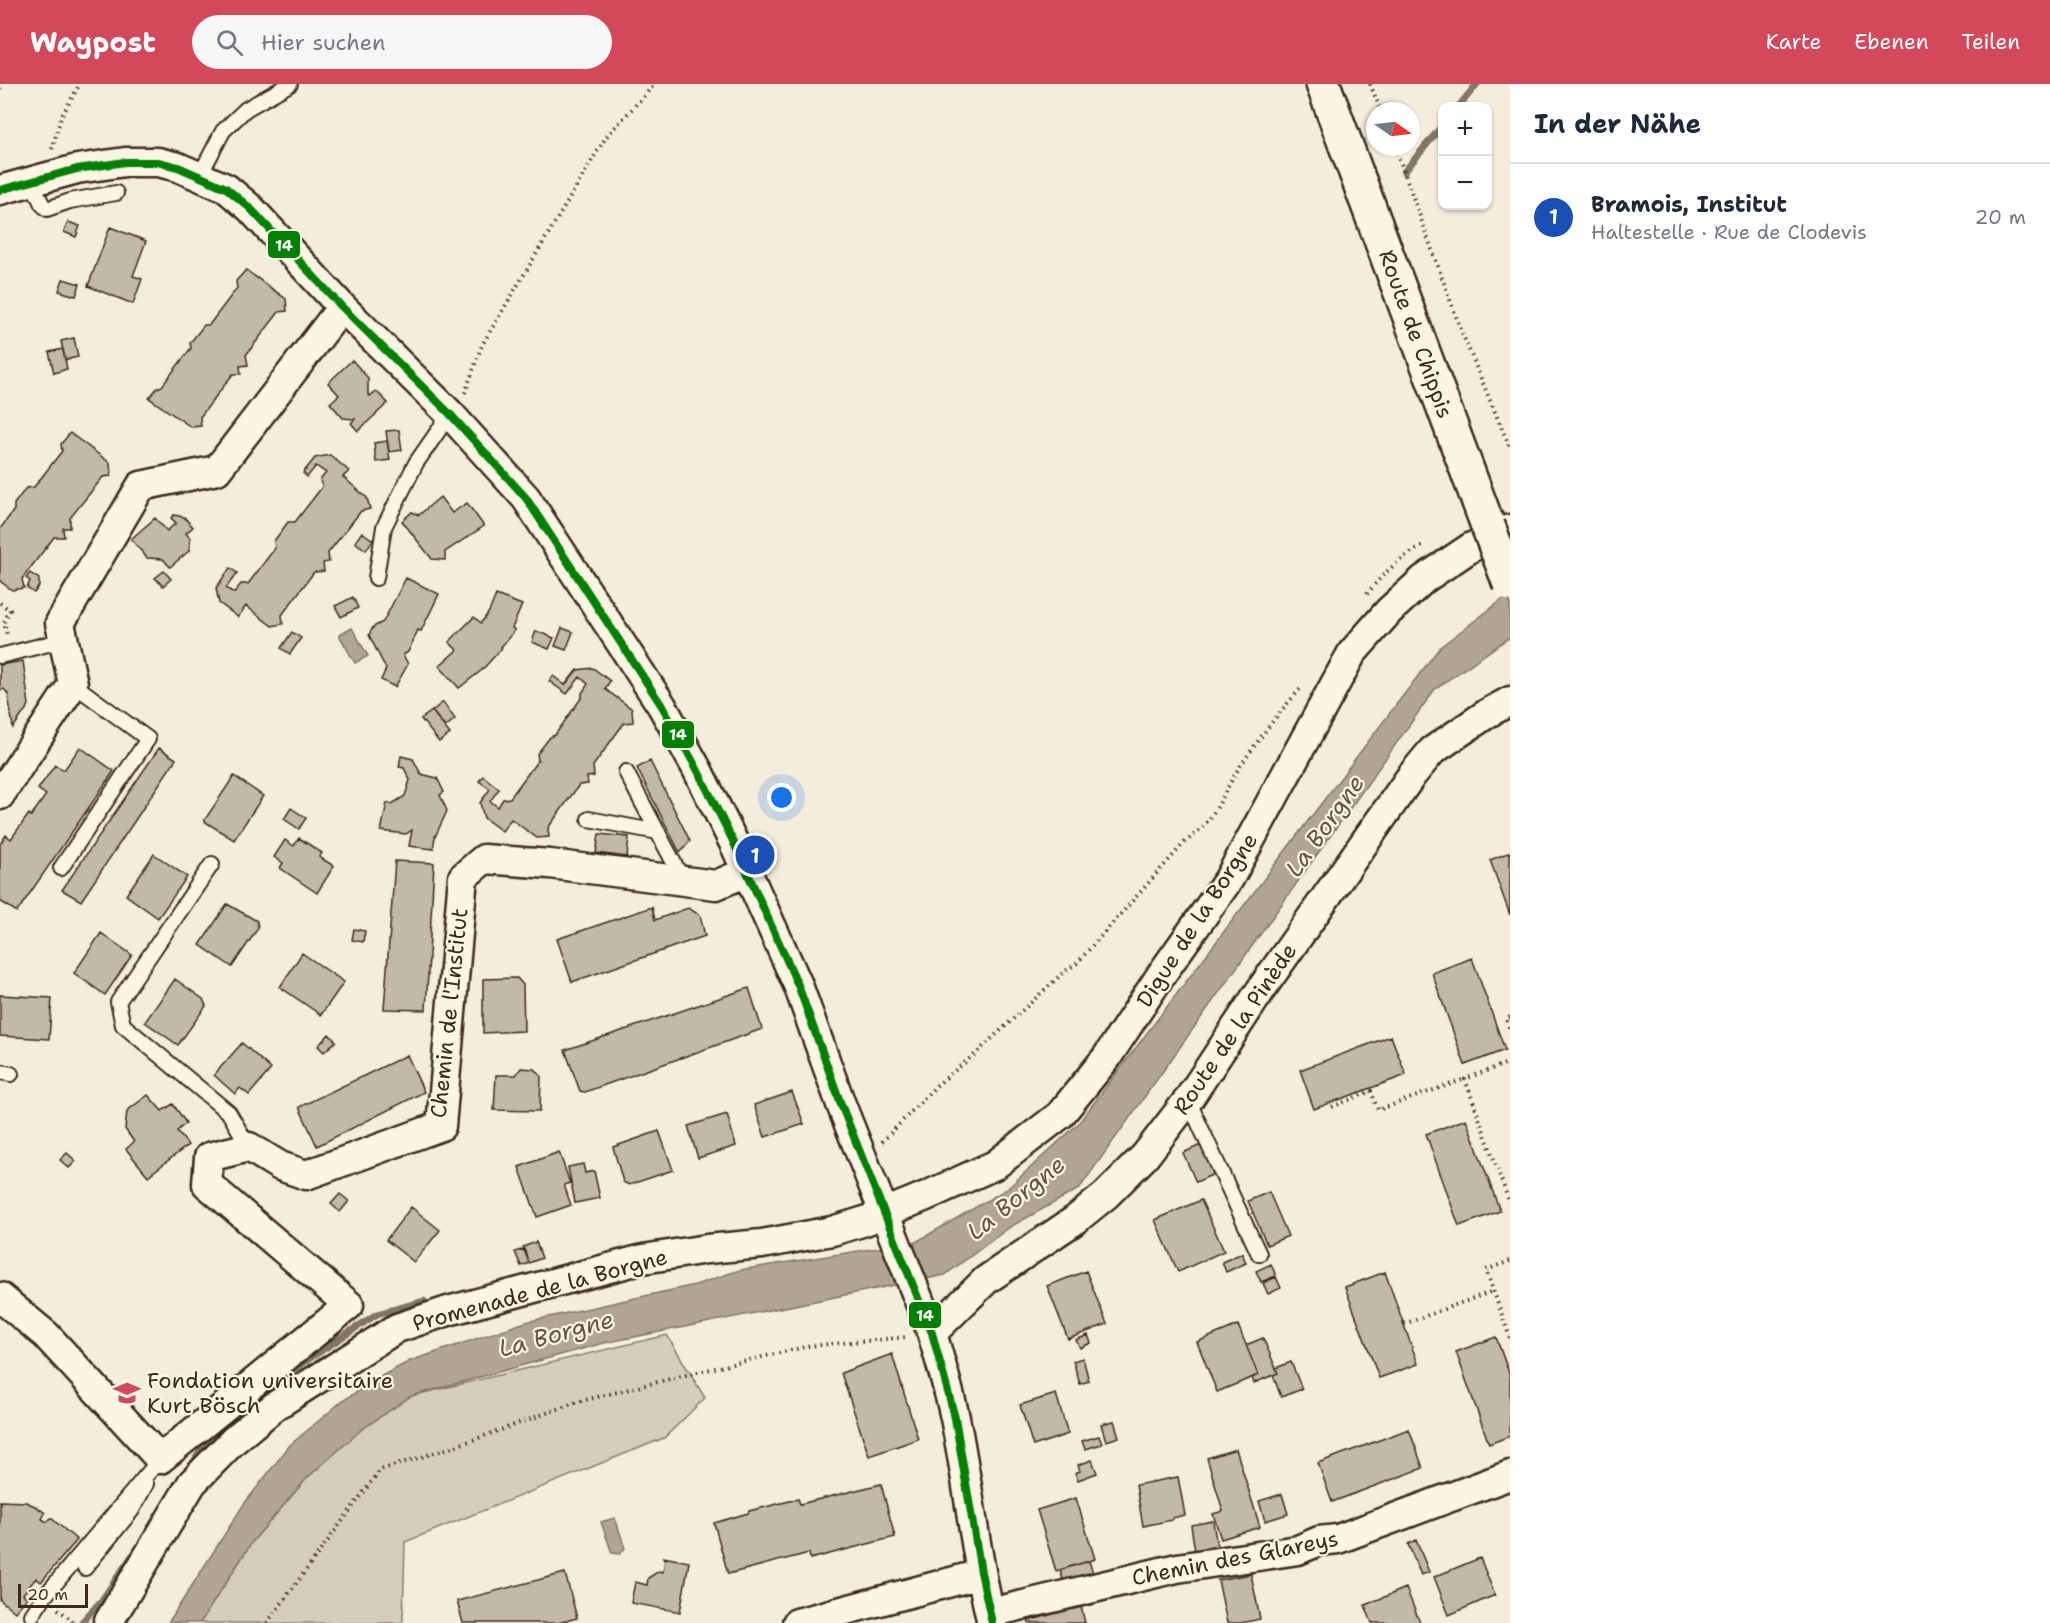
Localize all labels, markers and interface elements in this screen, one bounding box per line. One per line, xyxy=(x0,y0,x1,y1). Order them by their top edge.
search box xyxy=(192,15,612,69)
text: Waypost xyxy=(30,23,156,61)
icon: search xyxy=(213,26,246,59)
text: Hier suchen xyxy=(261,28,385,57)
text: Karte xyxy=(1766,28,1821,56)
text: Ebenen xyxy=(1854,28,1929,56)
text: Teilen xyxy=(1962,28,2020,56)
north arrow xyxy=(1366,102,1420,156)
map controls xyxy=(1438,102,1492,210)
button: + xyxy=(1438,102,1492,156)
text: In der Nähe xyxy=(1534,106,1701,141)
button: − xyxy=(1438,156,1492,210)
text: Bramois, Institut xyxy=(1591,190,1787,219)
text: 1 xyxy=(1549,204,1558,230)
text: 20 m xyxy=(1975,204,2026,230)
text: Haltestelle · Rue de Clodevis xyxy=(1591,219,1867,245)
line badge: 14 xyxy=(267,230,301,259)
text: 14 xyxy=(275,235,293,256)
street label: Route de Chippis xyxy=(1372,246,1460,422)
line badge: 14 xyxy=(661,720,695,749)
text: 14 xyxy=(669,724,687,745)
water label: La Borgne xyxy=(1278,769,1372,883)
your location xyxy=(767,783,796,812)
street label: Digue de la Borgne xyxy=(1130,827,1264,1013)
pin: 1 xyxy=(736,832,774,878)
street label: Chemin de l'Institut xyxy=(424,907,474,1119)
street label: Route de la Pinède xyxy=(1167,937,1303,1121)
water label: La Borgne xyxy=(960,1148,1072,1248)
street label: Promenade de la Borgne xyxy=(409,1242,671,1338)
line badge: 14 xyxy=(908,1301,942,1329)
water label: La Borgne xyxy=(495,1303,617,1365)
text: 14 xyxy=(916,1305,934,1326)
place label: Fondation universitaire Kurt Bösch xyxy=(147,1366,393,1420)
school or university icon: Fondation universitaire Kurt Bösch xyxy=(112,1378,142,1408)
street label: Chemin des Glareys xyxy=(1129,1524,1341,1592)
scale bar xyxy=(18,1581,88,1608)
text: 20 m xyxy=(27,1584,68,1605)

